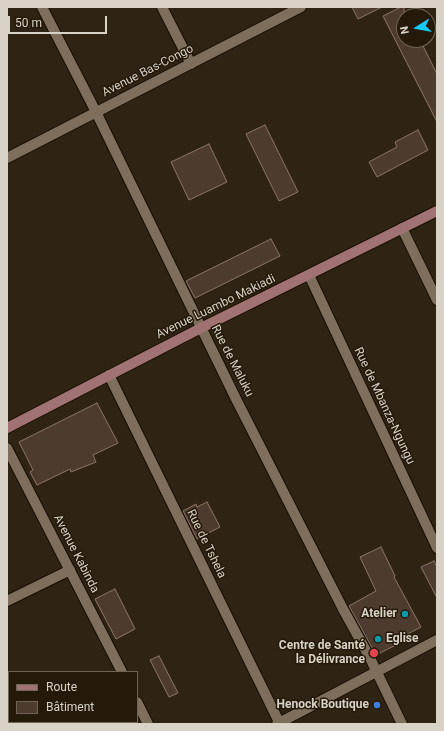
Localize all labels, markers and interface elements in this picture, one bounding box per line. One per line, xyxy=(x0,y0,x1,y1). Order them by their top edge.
scale bar xyxy=(10,8,109,34)
north arrow xyxy=(396,8,436,48)
text: 50 m xyxy=(15,16,42,30)
text: N xyxy=(398,25,412,35)
street label: Avenue Bas-Congo xyxy=(100,42,196,100)
street label: Avenue Luambo Makiadi xyxy=(154,272,278,342)
street label: Rue de Maluku xyxy=(208,323,256,399)
street label: Rue de Mbanza-Ngungu xyxy=(351,345,417,467)
street label: Rue de Tshela xyxy=(183,507,229,581)
street label: Avenue Kabinda xyxy=(50,512,102,596)
place label: Atelier xyxy=(361,607,397,621)
marker: Atelier xyxy=(400,609,410,619)
place label: Eglise xyxy=(386,632,418,646)
marker: Eglise xyxy=(373,634,383,644)
place label: Centre de Santé la Délivrance xyxy=(279,639,365,667)
marker: Centre de Santé la Délivrance xyxy=(368,647,380,659)
legend xyxy=(8,671,138,723)
text: Route xyxy=(46,680,77,694)
place label: Henock Boutique xyxy=(277,698,369,712)
text: Bâtiment xyxy=(46,700,94,714)
marker: Henock Boutique xyxy=(372,700,382,710)

